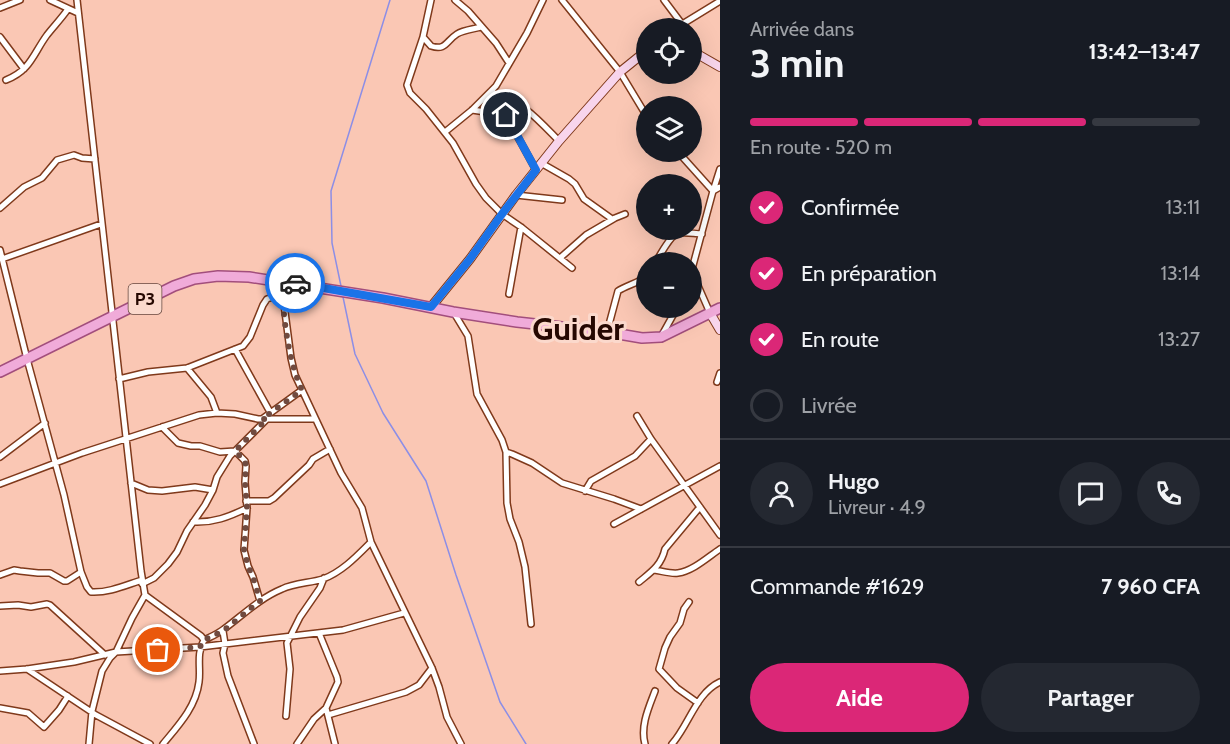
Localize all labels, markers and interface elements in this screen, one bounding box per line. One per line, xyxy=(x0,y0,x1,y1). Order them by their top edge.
text: Arrivée dans xyxy=(750,17,854,41)
map controls xyxy=(636,18,702,318)
button: locate xyxy=(636,18,702,84)
text: 13:42–13:47 xyxy=(1088,38,1200,65)
text: 3 min xyxy=(750,39,845,87)
pin xyxy=(480,89,531,140)
button: layers xyxy=(636,96,702,162)
icon: home xyxy=(489,98,522,131)
text: En route · 520 m xyxy=(750,135,892,159)
button: + xyxy=(636,174,702,240)
icon: check xyxy=(750,191,783,224)
text: Confirmée xyxy=(801,194,899,221)
text: 13:11 xyxy=(1165,195,1200,219)
button: − xyxy=(636,252,702,318)
courier xyxy=(265,253,325,313)
icon: check xyxy=(750,257,783,290)
text: En préparation xyxy=(801,260,937,287)
text: 13:14 xyxy=(1160,261,1200,285)
icon: car xyxy=(279,267,312,300)
road number: P3 xyxy=(128,284,162,314)
district label: Guider xyxy=(532,309,624,348)
icon: check xyxy=(750,323,783,356)
text: En route xyxy=(801,326,879,353)
text: 13:27 xyxy=(1158,327,1200,351)
text: Livrée xyxy=(801,392,857,419)
button: person xyxy=(750,462,813,525)
button: chat xyxy=(1059,462,1122,525)
button: phone xyxy=(1137,462,1200,525)
text: Hugo xyxy=(828,468,879,495)
text: Livreur · 4.9 xyxy=(828,495,926,519)
text: Commande #1629 xyxy=(750,573,924,600)
text: 7 960 CFA xyxy=(1101,573,1200,600)
pin xyxy=(132,624,183,675)
icon: bag xyxy=(141,633,174,666)
button: Aide xyxy=(750,663,969,732)
button: Partager xyxy=(981,663,1200,732)

